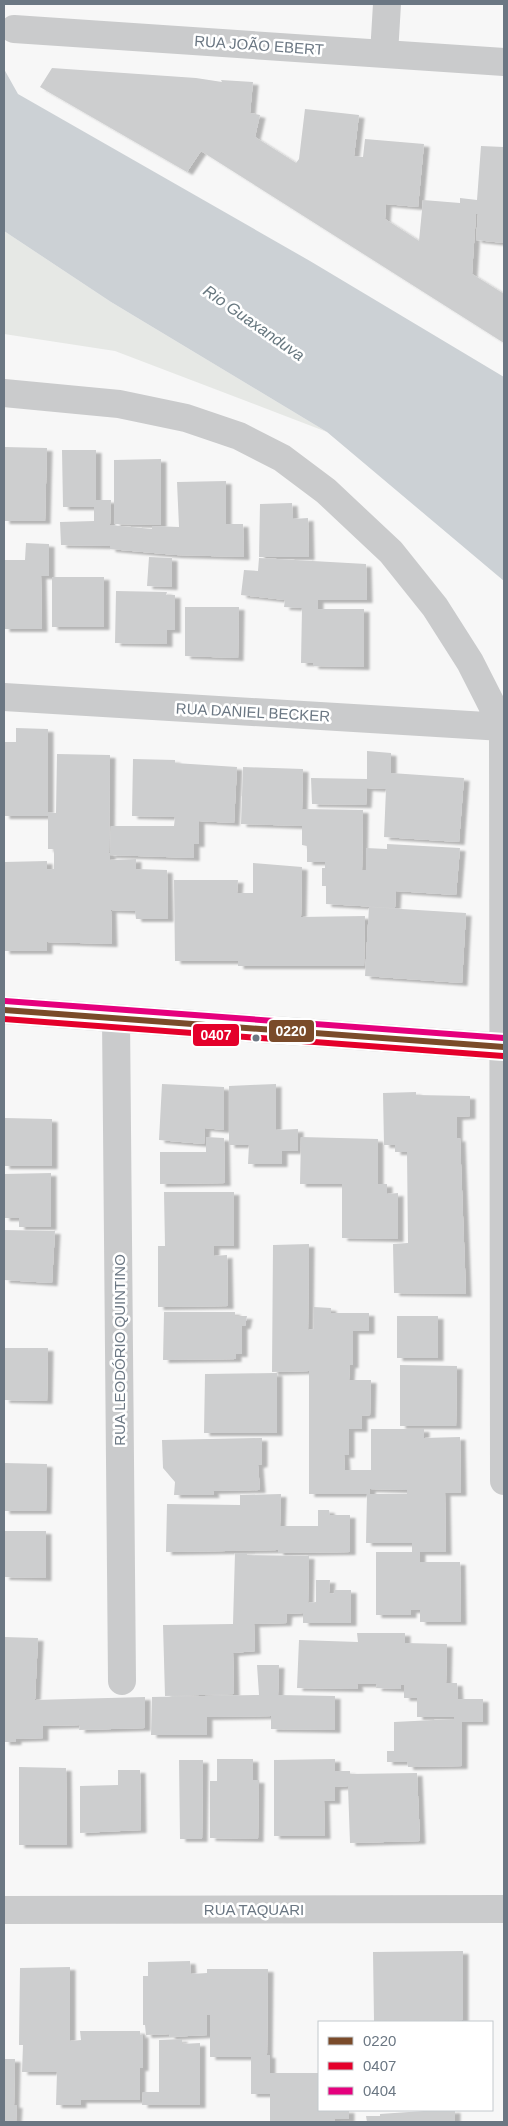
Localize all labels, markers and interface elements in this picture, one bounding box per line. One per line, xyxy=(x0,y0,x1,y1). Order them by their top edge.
street label: RUA JOÃO EBERT xyxy=(194,32,324,58)
water label: Rio Guaxanduva xyxy=(200,282,308,364)
street label: RUA DANIEL BECKER xyxy=(175,699,331,725)
line badge: 0220 xyxy=(268,1019,315,1043)
line badge: 0407 xyxy=(192,1023,240,1047)
text: 0220 xyxy=(275,1023,307,1039)
text: 0407 xyxy=(200,1027,232,1043)
unlabelled marker xyxy=(251,1033,261,1043)
street label: RUA LEODÓRIO QUINTINO xyxy=(111,1254,128,1446)
street label: RUA TAQUARI xyxy=(204,1901,304,1918)
legend xyxy=(318,2021,493,2111)
text: 0220 xyxy=(363,2032,396,2049)
text: 0407 xyxy=(363,2057,396,2074)
text: 0404 xyxy=(363,2082,396,2099)

